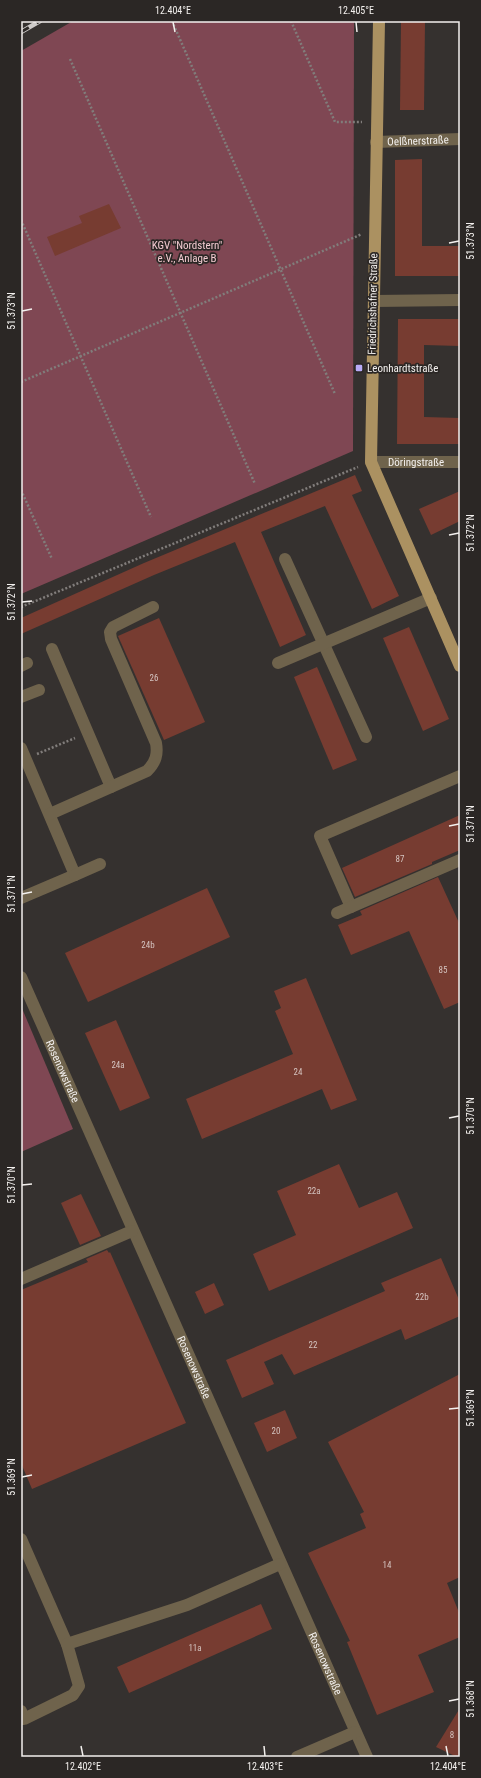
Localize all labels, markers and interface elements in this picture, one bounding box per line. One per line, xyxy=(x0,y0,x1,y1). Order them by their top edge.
text: 12.404°E xyxy=(155,5,191,16)
text: 12.405°E xyxy=(338,5,374,16)
street label: Oelßnerstraße xyxy=(387,133,449,148)
text: 51.373°N xyxy=(465,222,476,260)
park label: KGV "Nordstern" e.V., Anlage B xyxy=(152,239,222,265)
street label: Friedrichshafner Straße xyxy=(366,253,380,355)
text: 51.373°N xyxy=(6,292,17,330)
place label: Leonhardtstraße xyxy=(367,362,438,375)
marker: Leonhardtstraße xyxy=(354,363,364,373)
street label: Döringstraße xyxy=(388,456,444,469)
text: 51.372°N xyxy=(465,514,476,552)
text: 51.372°N xyxy=(6,583,17,621)
house number: 26 xyxy=(150,673,158,683)
text: 51.371°N xyxy=(465,805,476,843)
house number: 87 xyxy=(396,854,405,864)
text: 51.371°N xyxy=(6,875,17,913)
house number: 24b xyxy=(141,940,155,950)
house number: 85 xyxy=(439,965,448,975)
street label: Rosenowstraße xyxy=(43,1038,82,1105)
house number: 24a xyxy=(111,1060,125,1070)
house number: 24 xyxy=(294,1067,303,1077)
text: 51.370°N xyxy=(465,1097,476,1135)
text: 51.370°N xyxy=(6,1166,17,1204)
house number: 22a xyxy=(307,1186,321,1196)
house number: 22b xyxy=(415,1292,429,1302)
street label: Rosenowstraße xyxy=(175,1334,214,1401)
house number: 22 xyxy=(309,1340,318,1350)
text: 51.369°N xyxy=(465,1389,476,1427)
house number: 20 xyxy=(272,1426,280,1436)
text: 51.369°N xyxy=(6,1458,17,1496)
house number: 14 xyxy=(383,1560,392,1570)
street label: Rosenowstraße xyxy=(306,1630,345,1697)
house number: 11a xyxy=(188,1643,202,1653)
text: 51.368°N xyxy=(465,1680,476,1718)
house number: 8 xyxy=(450,1730,454,1740)
text: 12.402°E xyxy=(65,1761,101,1772)
text: 12.403°E xyxy=(247,1761,283,1772)
text: 12.404°E xyxy=(430,1761,466,1772)

